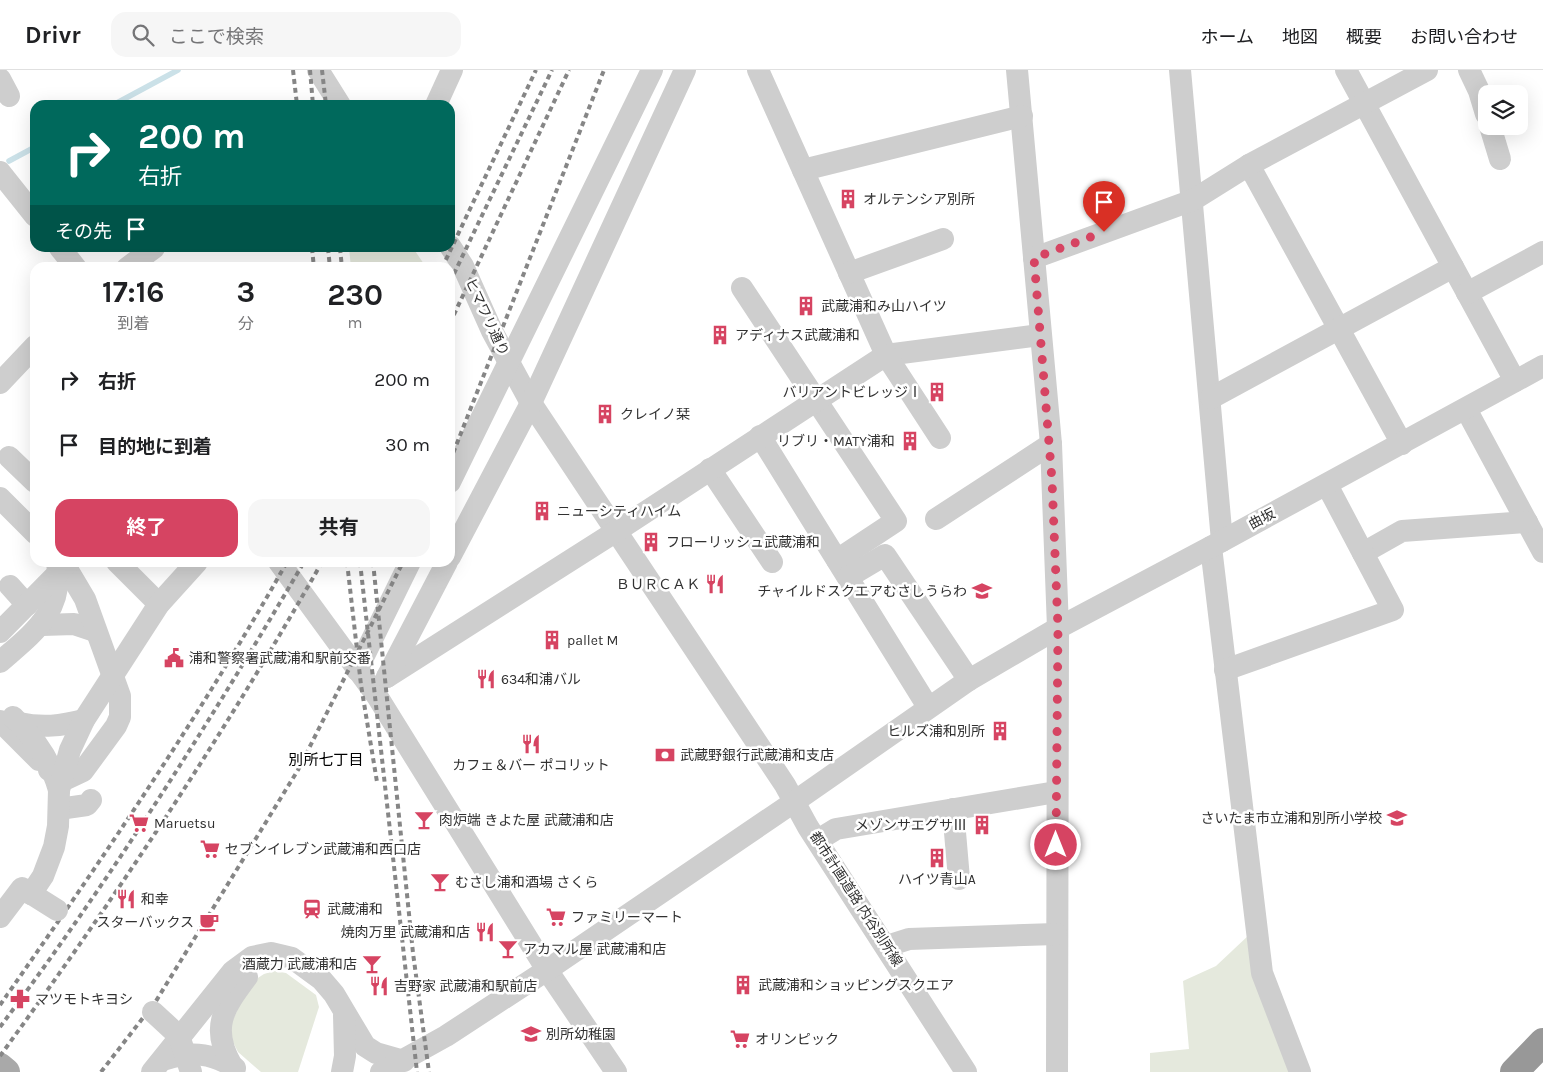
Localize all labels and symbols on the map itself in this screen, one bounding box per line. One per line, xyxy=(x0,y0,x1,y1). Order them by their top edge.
pin xyxy=(1083,181,1125,232)
building icon: オルテンシア別所 xyxy=(837,188,859,210)
place label: オルテンシア別所 xyxy=(863,191,975,208)
street label: ヒマワリ通り xyxy=(462,275,512,359)
building icon: 武蔵浦和み山ハイツ xyxy=(795,295,817,317)
place label: 武蔵浦和み山ハイツ xyxy=(821,298,947,315)
building icon: アディナス武蔵浦和 xyxy=(709,324,731,346)
place label: アディナス武蔵浦和 xyxy=(735,327,860,344)
building icon: バリアントビレッジⅠ xyxy=(926,381,948,403)
place label: バリアントビレッジⅠ xyxy=(783,384,922,401)
building icon: クレイノ栞 xyxy=(594,403,616,425)
place label: クレイノ栞 xyxy=(620,406,690,423)
building icon: リブリ・MATY浦和 xyxy=(899,430,921,452)
place label: リブリ・MATY浦和 xyxy=(777,433,895,450)
building icon: ニューシティハイム xyxy=(531,500,553,522)
place label: ニューシティハイム xyxy=(557,503,681,520)
street label: 曲坂 xyxy=(1246,505,1278,533)
building icon: フローリッシュ武蔵浦和 xyxy=(640,531,662,553)
place label: フローリッシュ武蔵浦和 xyxy=(666,534,820,551)
restaurant icon: ＢＵＲＣＡＫ xyxy=(704,573,726,595)
place label: ＢＵＲＣＡＫ xyxy=(616,576,700,593)
school or university icon: チャイルドスクエアむさしうらわ xyxy=(971,580,993,602)
place label: チャイルドスクエアむさしうらわ xyxy=(757,583,967,600)
building icon: pallet M xyxy=(541,629,563,651)
place label: pallet M xyxy=(567,632,618,649)
public building icon: 浦和警察署武蔵浦和駅前交番 xyxy=(163,647,185,669)
place label: 浦和警察署武蔵浦和駅前交番 xyxy=(189,650,371,667)
restaurant icon: 634和浦バル xyxy=(475,668,497,690)
place label: 634和浦バル xyxy=(501,671,581,688)
building icon: ヒルズ浦和別所 xyxy=(989,720,1011,742)
place label: ヒルズ浦和別所 xyxy=(887,723,985,740)
restaurant icon: カフェ＆バー ポコリット xyxy=(520,733,542,755)
bank icon: 武蔵野銀行武蔵浦和支店 xyxy=(654,744,676,766)
place label: 武蔵野銀行武蔵浦和支店 xyxy=(680,747,834,764)
district label: 別所七丁目 xyxy=(288,751,364,769)
place label: カフェ＆バー ポコリット xyxy=(452,757,610,774)
school or university icon: さいたま市立浦和別所小学校 xyxy=(1386,807,1408,829)
bar icon: 肉炉端 きよた屋 武蔵浦和店 xyxy=(413,809,435,831)
place label: さいたま市立浦和別所小学校 xyxy=(1200,810,1382,827)
supermarket icon: Maruetsu xyxy=(128,812,150,834)
place label: 肉炉端 きよた屋 武蔵浦和店 xyxy=(439,812,614,829)
building icon: メゾンサエグサⅢ xyxy=(971,814,993,836)
place label: Maruetsu xyxy=(154,815,215,832)
place label: メゾンサエグサⅢ xyxy=(855,817,967,834)
position arrow xyxy=(1029,818,1081,870)
street label: 都市計画道路 内谷別所線 xyxy=(806,828,906,970)
supermarket icon: セブンイレブン武蔵浦和西口店 xyxy=(199,838,221,860)
place label: セブンイレブン武蔵浦和西口店 xyxy=(225,841,421,858)
building icon: ハイツ青山A xyxy=(926,847,948,869)
bar icon: むさし浦和酒場 さくら xyxy=(429,871,451,893)
place label: ハイツ青山A xyxy=(898,871,976,888)
place label: むさし浦和酒場 さくら xyxy=(455,874,598,891)
restaurant icon: 和幸 xyxy=(115,888,137,910)
place label: 和幸 xyxy=(141,891,169,908)
station icon: 武蔵浦和 xyxy=(301,898,323,920)
place label: 武蔵浦和 xyxy=(327,901,383,918)
supermarket icon: ファミリーマート xyxy=(545,906,567,928)
place label: ファミリーマート xyxy=(571,909,683,926)
cafe icon: スターバックス xyxy=(198,911,220,933)
place label: スターバックス xyxy=(97,914,194,931)
restaurant icon: 焼肉万里 武蔵浦和店 xyxy=(474,921,496,943)
place label: 焼肉万里 武蔵浦和店 xyxy=(341,924,470,941)
bar icon: アカマル屋 武蔵浦和店 xyxy=(497,938,519,960)
place label: アカマル屋 武蔵浦和店 xyxy=(523,941,666,958)
bar icon: 酒蔵力 武蔵浦和店 xyxy=(361,953,383,975)
place label: 酒蔵力 武蔵浦和店 xyxy=(242,956,357,973)
building icon: 武蔵浦和ショッピングスクエア xyxy=(732,974,754,996)
restaurant icon: 吉野家 武蔵浦和駅前店 xyxy=(368,975,390,997)
place label: 武蔵浦和ショッピングスクエア xyxy=(758,977,954,994)
place label: 吉野家 武蔵浦和駅前店 xyxy=(394,978,537,995)
pharmacy icon: マツモトキヨシ xyxy=(9,988,31,1010)
place label: マツモトキヨシ xyxy=(35,991,133,1008)
school or university icon: 別所幼稚園 xyxy=(520,1023,542,1045)
place label: 別所幼稚園 xyxy=(546,1026,616,1043)
supermarket icon: オリンピック xyxy=(729,1028,751,1050)
place label: オリンピック xyxy=(755,1031,839,1048)

